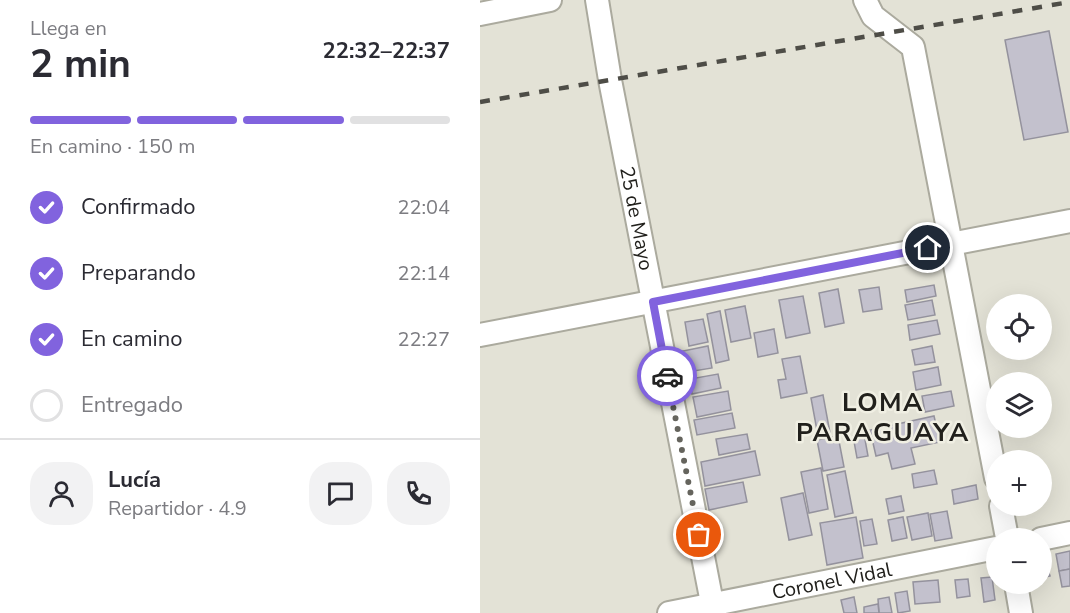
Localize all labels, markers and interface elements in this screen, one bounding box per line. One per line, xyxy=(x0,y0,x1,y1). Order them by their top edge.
text: Llega en xyxy=(30,15,107,42)
text: 22:32–22:37 xyxy=(322,36,450,66)
text: 2 min xyxy=(30,38,131,91)
text: En camino · 150 m xyxy=(30,133,195,160)
street label: 25 de Mayo xyxy=(613,164,660,273)
icon: check xyxy=(30,191,63,224)
text: Confirmado xyxy=(81,192,196,222)
text: 22:04 xyxy=(397,194,450,221)
pin xyxy=(902,222,953,273)
icon: home xyxy=(911,231,944,264)
icon: check xyxy=(30,257,63,290)
text: Preparando xyxy=(81,258,196,288)
text: 22:14 xyxy=(397,260,450,287)
map controls xyxy=(986,294,1052,594)
button: locate xyxy=(986,294,1052,360)
icon: check xyxy=(30,323,63,356)
text: En camino xyxy=(81,324,182,354)
text: 22:27 xyxy=(397,326,450,353)
courier xyxy=(637,346,697,406)
icon: car xyxy=(651,360,684,393)
button: layers xyxy=(986,372,1052,438)
district label: LOMA PARAGUAYA xyxy=(796,385,970,450)
text: Entregado xyxy=(81,390,183,420)
button: + xyxy=(986,450,1052,516)
button: person xyxy=(30,462,93,525)
button: chat xyxy=(309,462,372,525)
button: phone xyxy=(387,462,450,525)
text: Lucía xyxy=(108,465,161,495)
text: Repartidor · 4.9 xyxy=(108,495,247,522)
pin xyxy=(673,509,724,560)
icon: bag xyxy=(682,518,715,551)
button: − xyxy=(986,528,1052,594)
street label: Coronel Vidal xyxy=(770,556,894,606)

